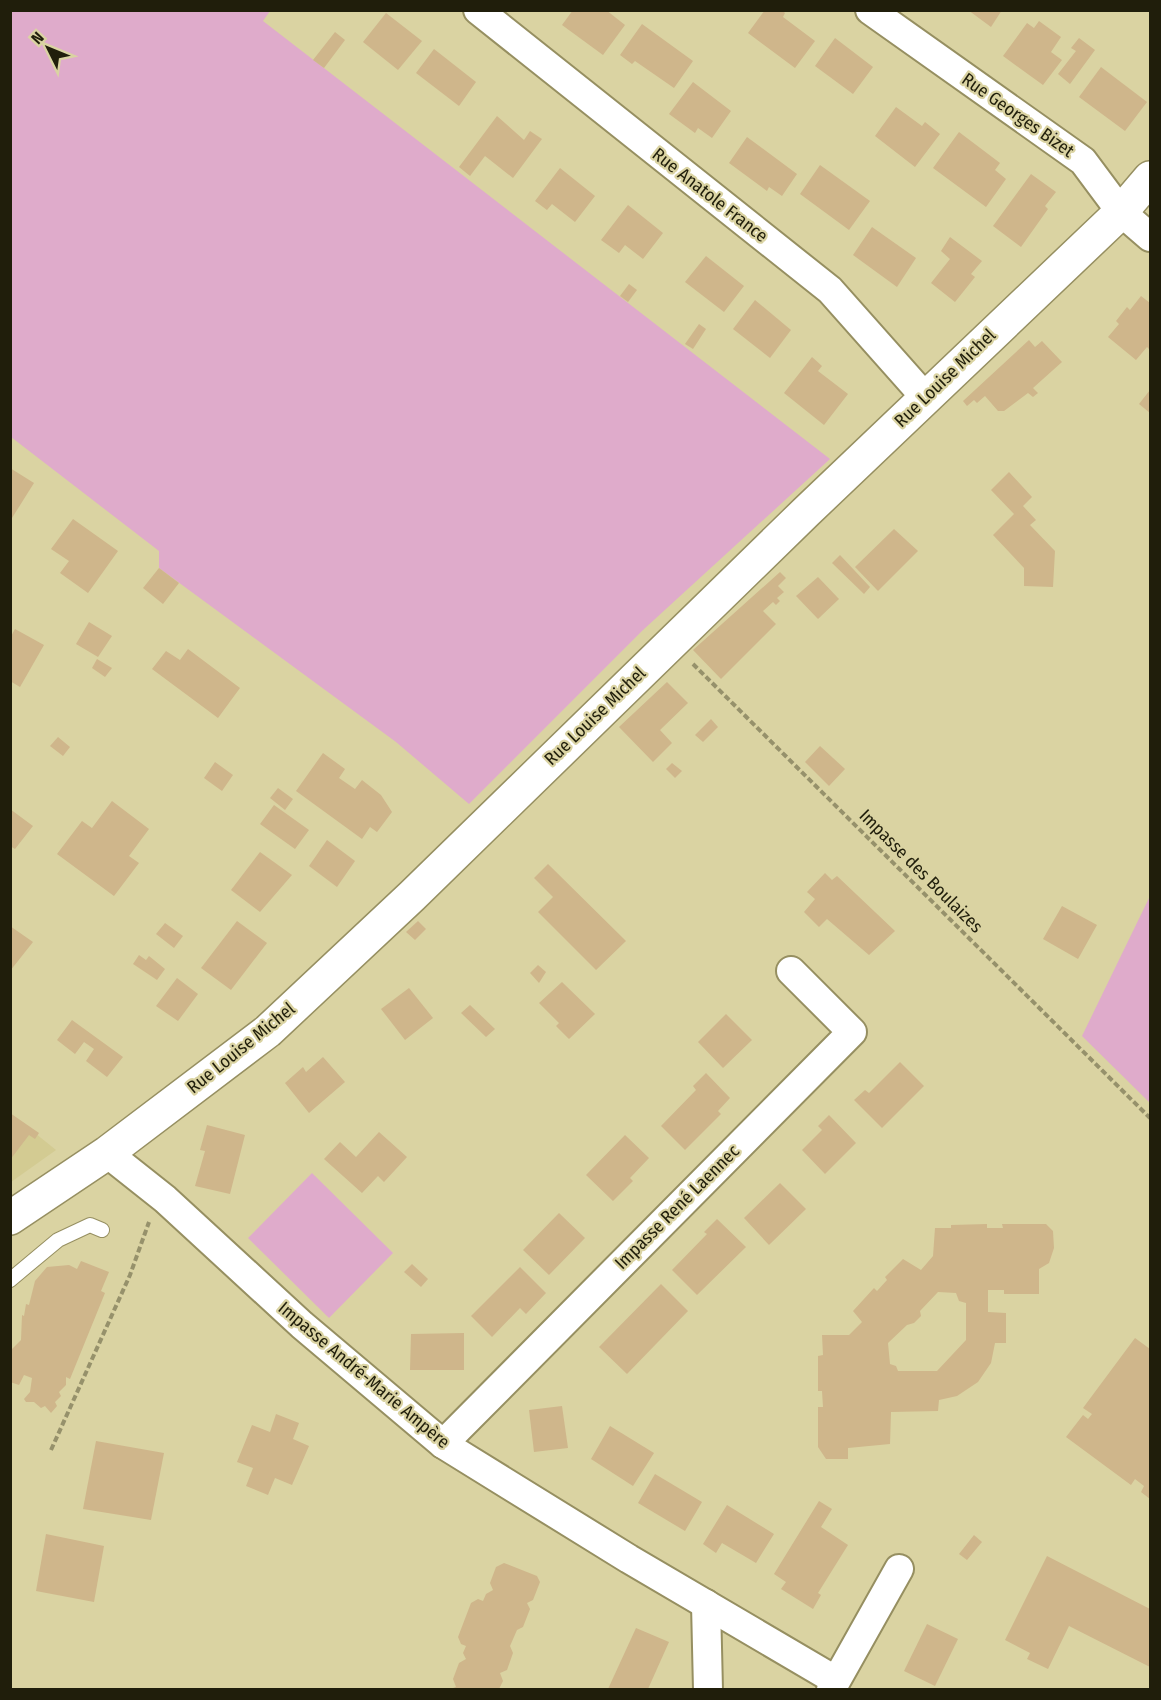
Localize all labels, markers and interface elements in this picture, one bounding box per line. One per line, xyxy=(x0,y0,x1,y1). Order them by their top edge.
north arrow xyxy=(18,18,78,78)
text: N xyxy=(27,28,48,48)
street label: Rue Georges Bizet xyxy=(958,68,1079,162)
street label: Rue Anatole France xyxy=(648,143,772,247)
street label: Rue Louise Michel xyxy=(890,324,1000,432)
street label: Rue Louise Michel xyxy=(540,662,650,770)
street label: Impasse des Boulaizes xyxy=(855,805,988,938)
street label: Rue Louise Michel xyxy=(183,998,300,1098)
street label: Impasse René Laennec xyxy=(610,1140,744,1274)
street label: Impasse André-Marie Ampère xyxy=(274,1297,454,1453)

